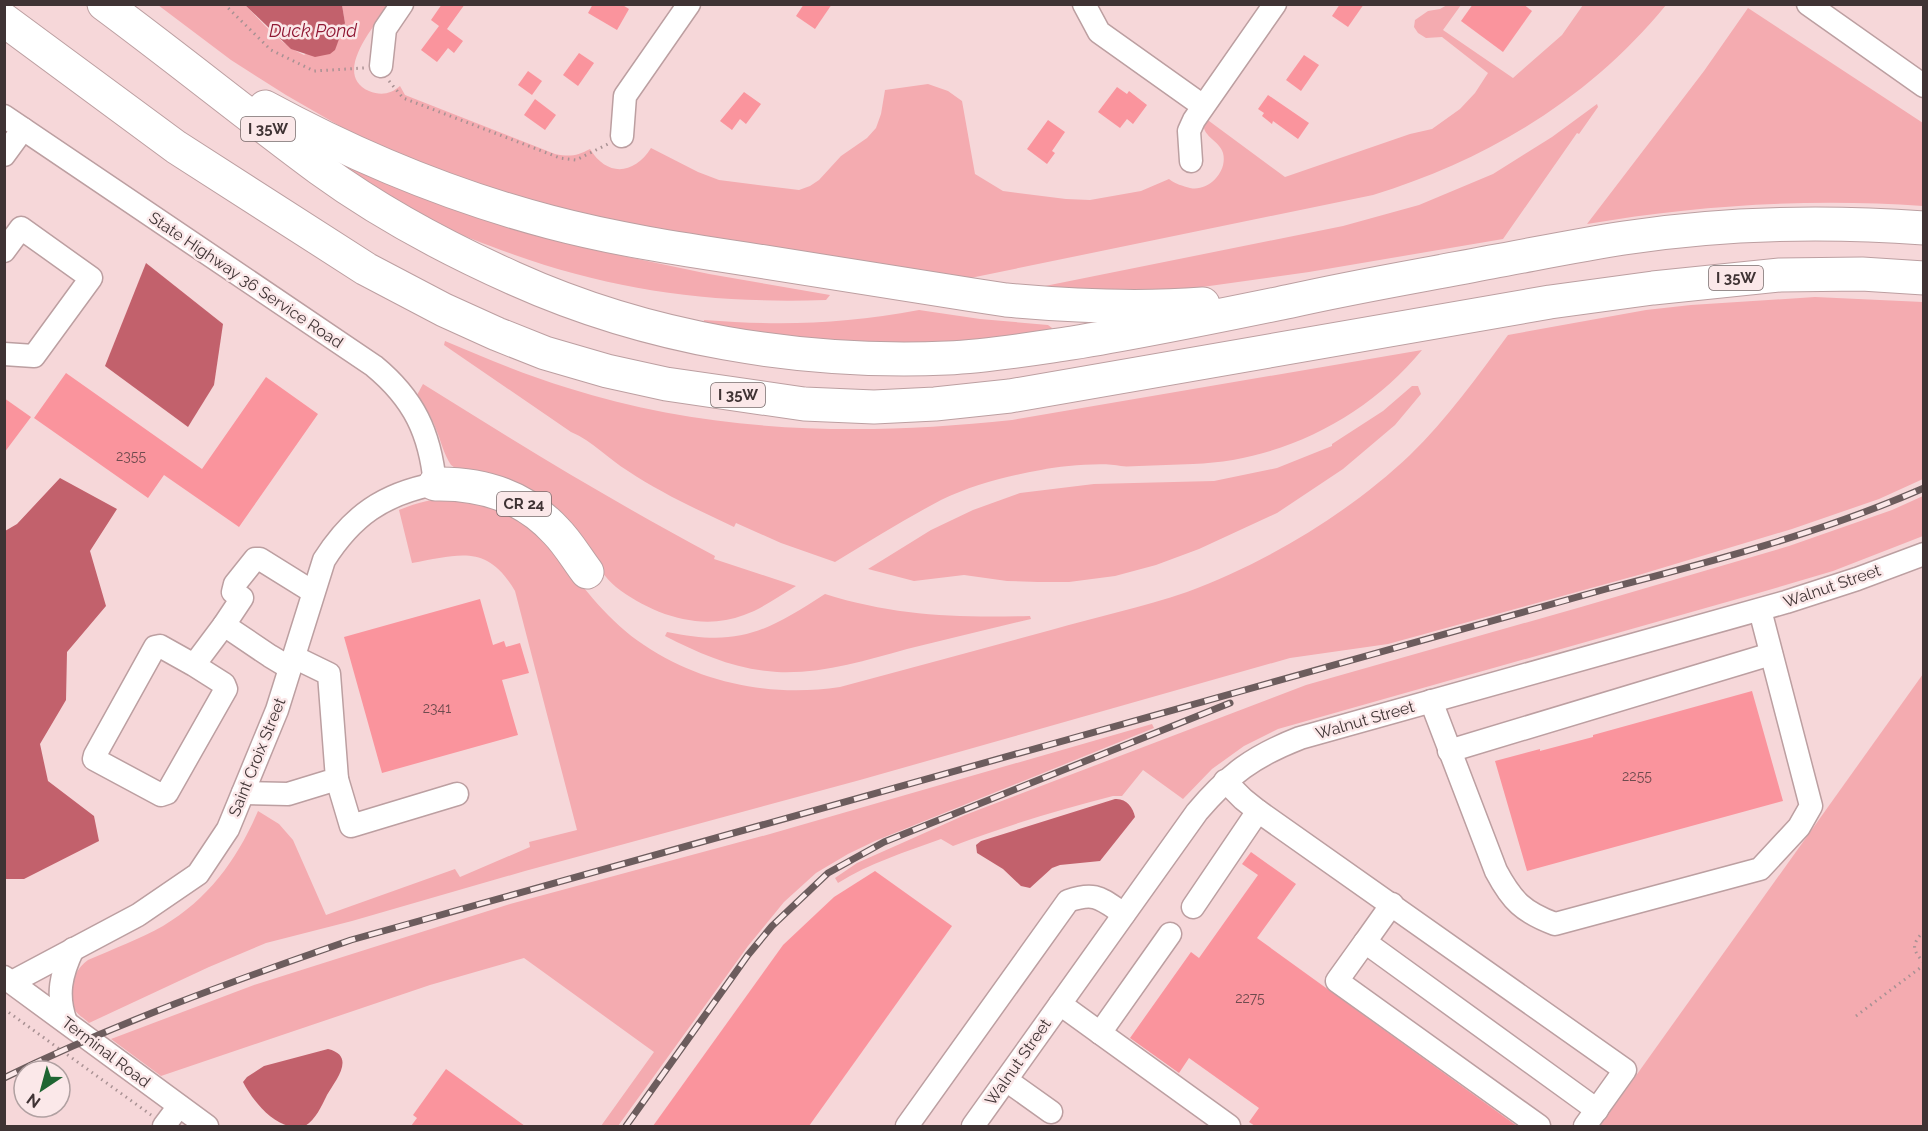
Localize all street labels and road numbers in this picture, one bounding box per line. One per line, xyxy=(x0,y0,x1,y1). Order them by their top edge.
road number: I 35W xyxy=(241,117,295,141)
street label: State Highway 36 Service Road xyxy=(145,208,347,352)
road number: I 35W xyxy=(1709,266,1763,290)
road number: I 35W xyxy=(711,383,765,407)
road number: CR 24 xyxy=(497,492,551,516)
street label: Walnut Street xyxy=(1781,560,1884,612)
street label: Saint Croix Street xyxy=(225,694,290,819)
street label: Walnut Street xyxy=(1314,697,1417,743)
street label: Terminal Road xyxy=(58,1013,154,1091)
street label: Walnut Street xyxy=(981,1014,1055,1109)

